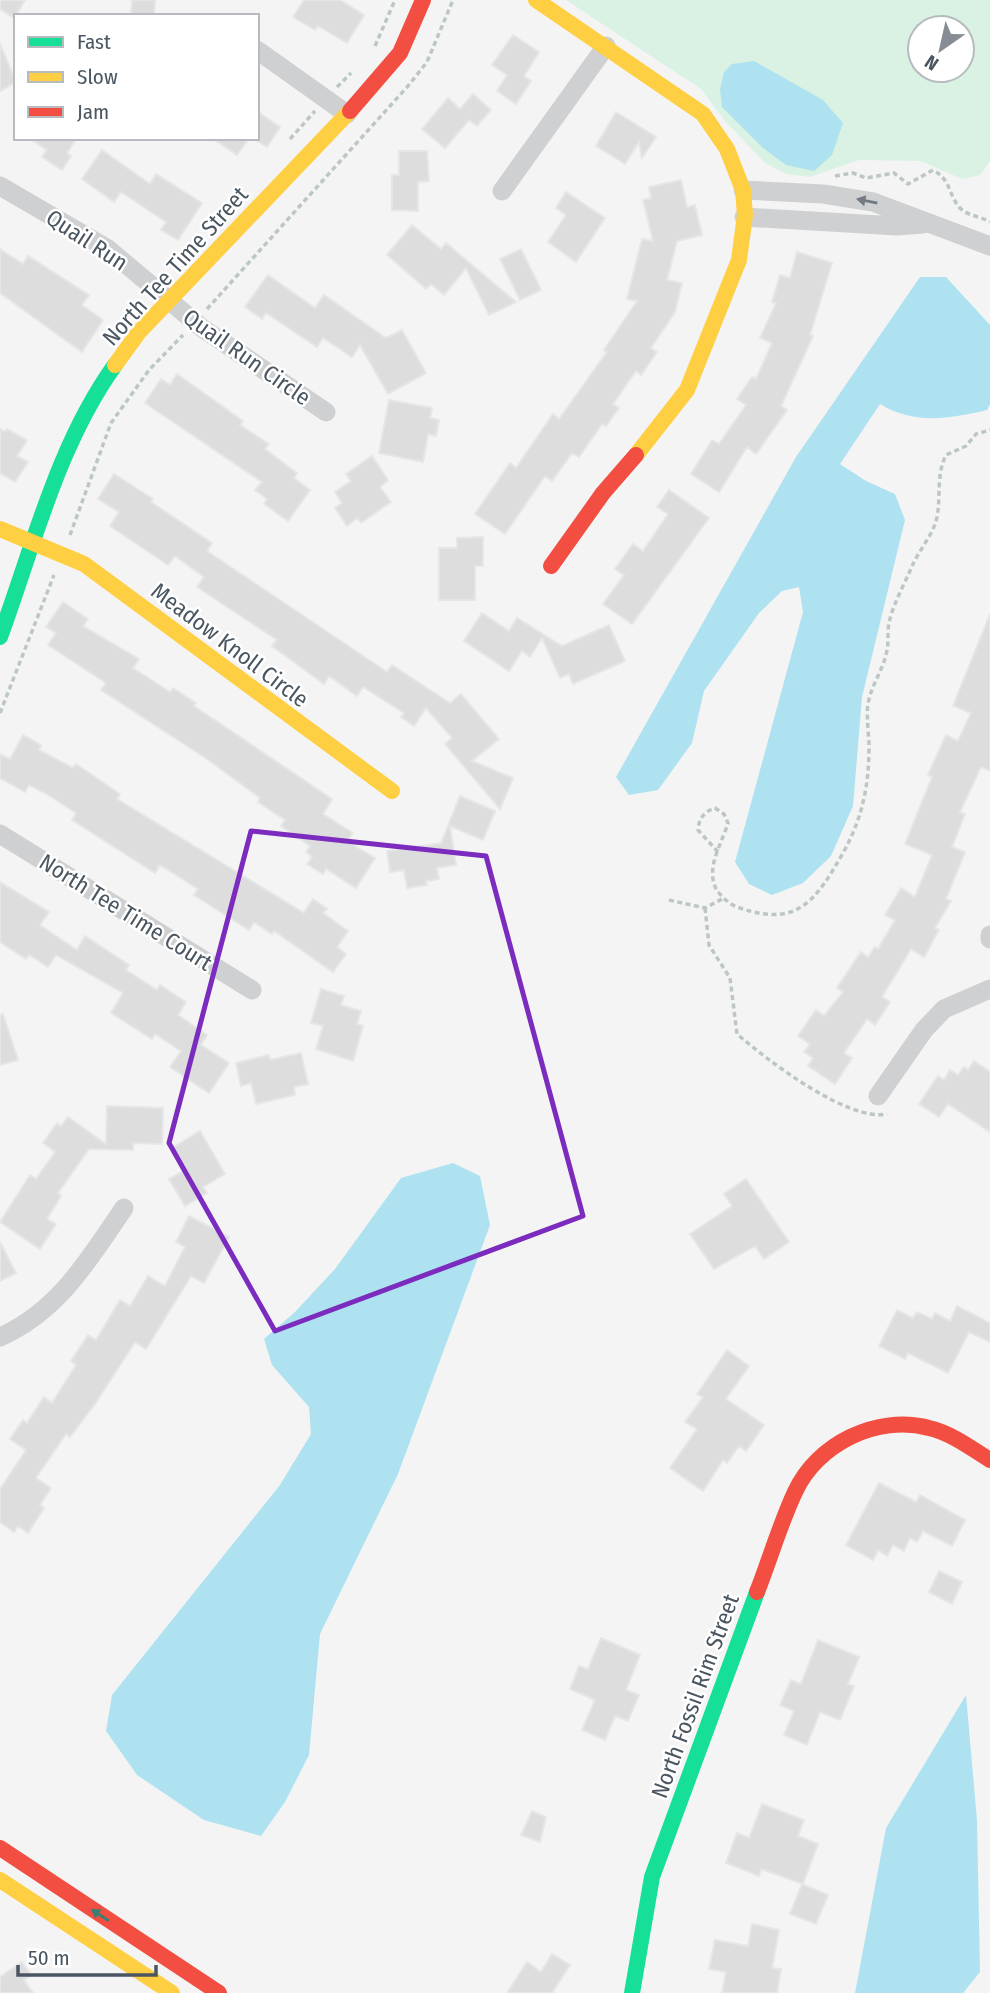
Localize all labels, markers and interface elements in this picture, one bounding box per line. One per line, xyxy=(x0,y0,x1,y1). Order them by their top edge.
legend xyxy=(14,14,259,140)
north arrow xyxy=(906,14,976,84)
text: Fast xyxy=(77,29,111,55)
text: N xyxy=(921,50,943,75)
text: Slow xyxy=(77,64,118,90)
text: Jam xyxy=(77,99,109,125)
street label: North Tee Time Street xyxy=(96,180,254,351)
one-way arrow xyxy=(856,196,878,207)
street label: Quail Run xyxy=(41,203,133,277)
street label: Quail Run Circle xyxy=(178,303,316,411)
street label: Meadow Knoll Circle xyxy=(146,577,314,713)
street label: North Tee Time Court xyxy=(34,848,218,977)
street label: North Fossil Rim Street xyxy=(645,1590,745,1802)
one-way arrow xyxy=(91,1909,110,1922)
scale bar xyxy=(18,1934,156,1978)
text: 50 m xyxy=(28,1945,70,1971)

